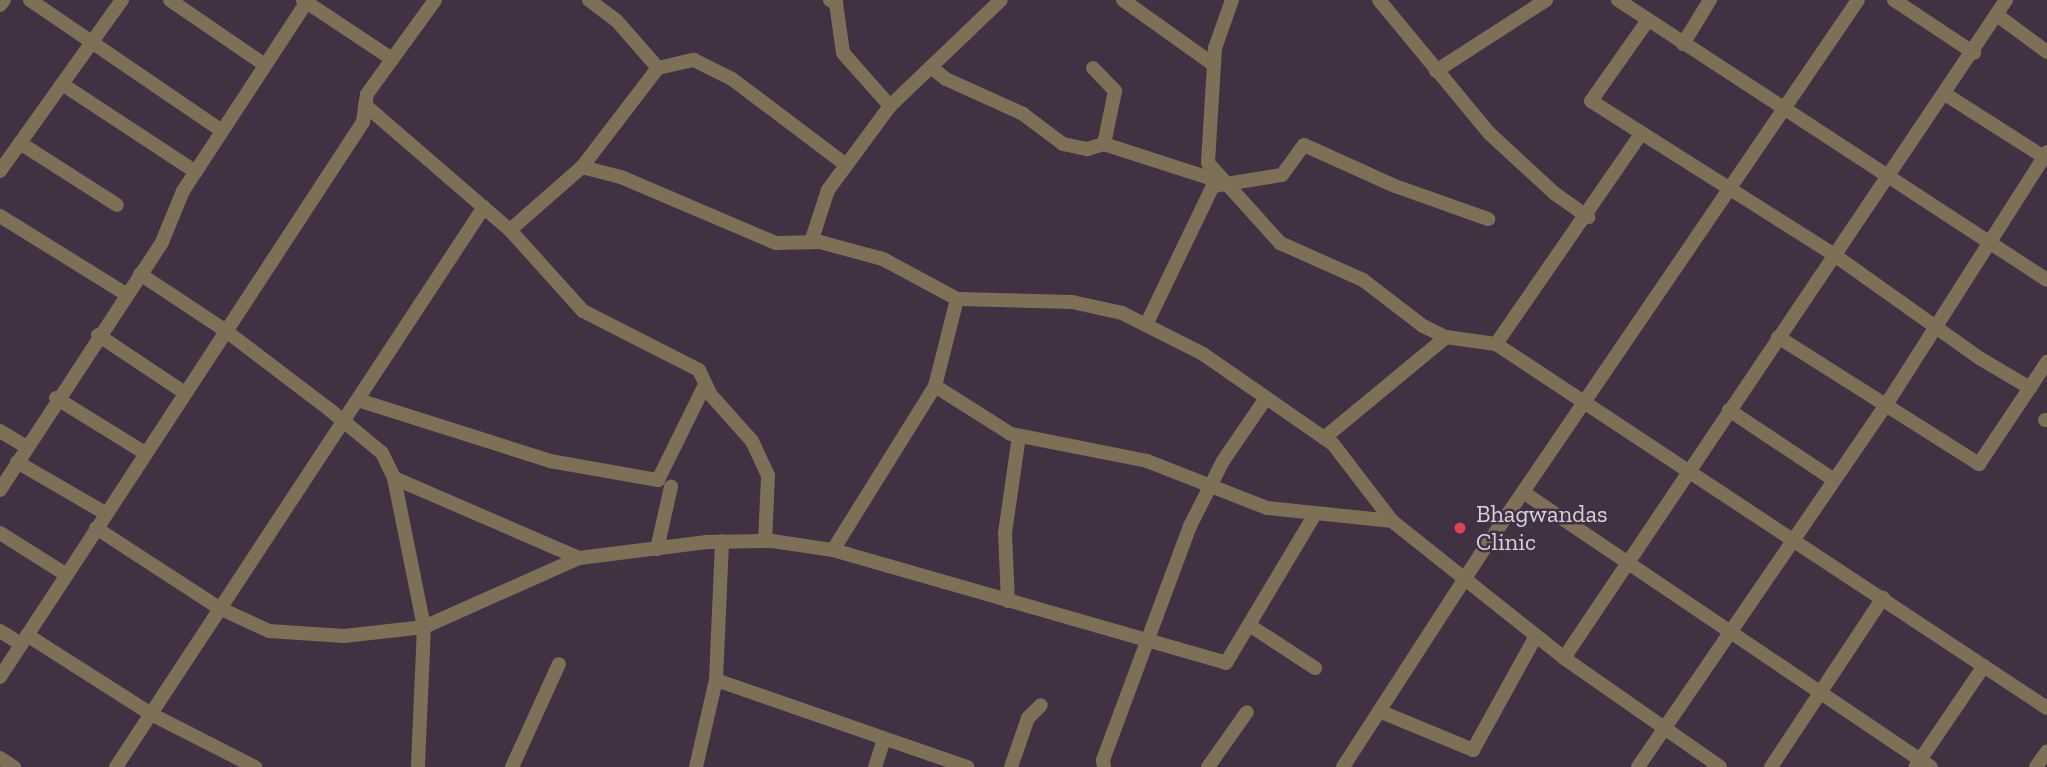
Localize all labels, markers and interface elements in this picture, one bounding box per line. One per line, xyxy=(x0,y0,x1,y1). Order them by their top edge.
place label: Bhagwandas Clinic xyxy=(1476,500,1608,556)
marker: Bhagwandas Clinic xyxy=(1450,518,1470,538)

